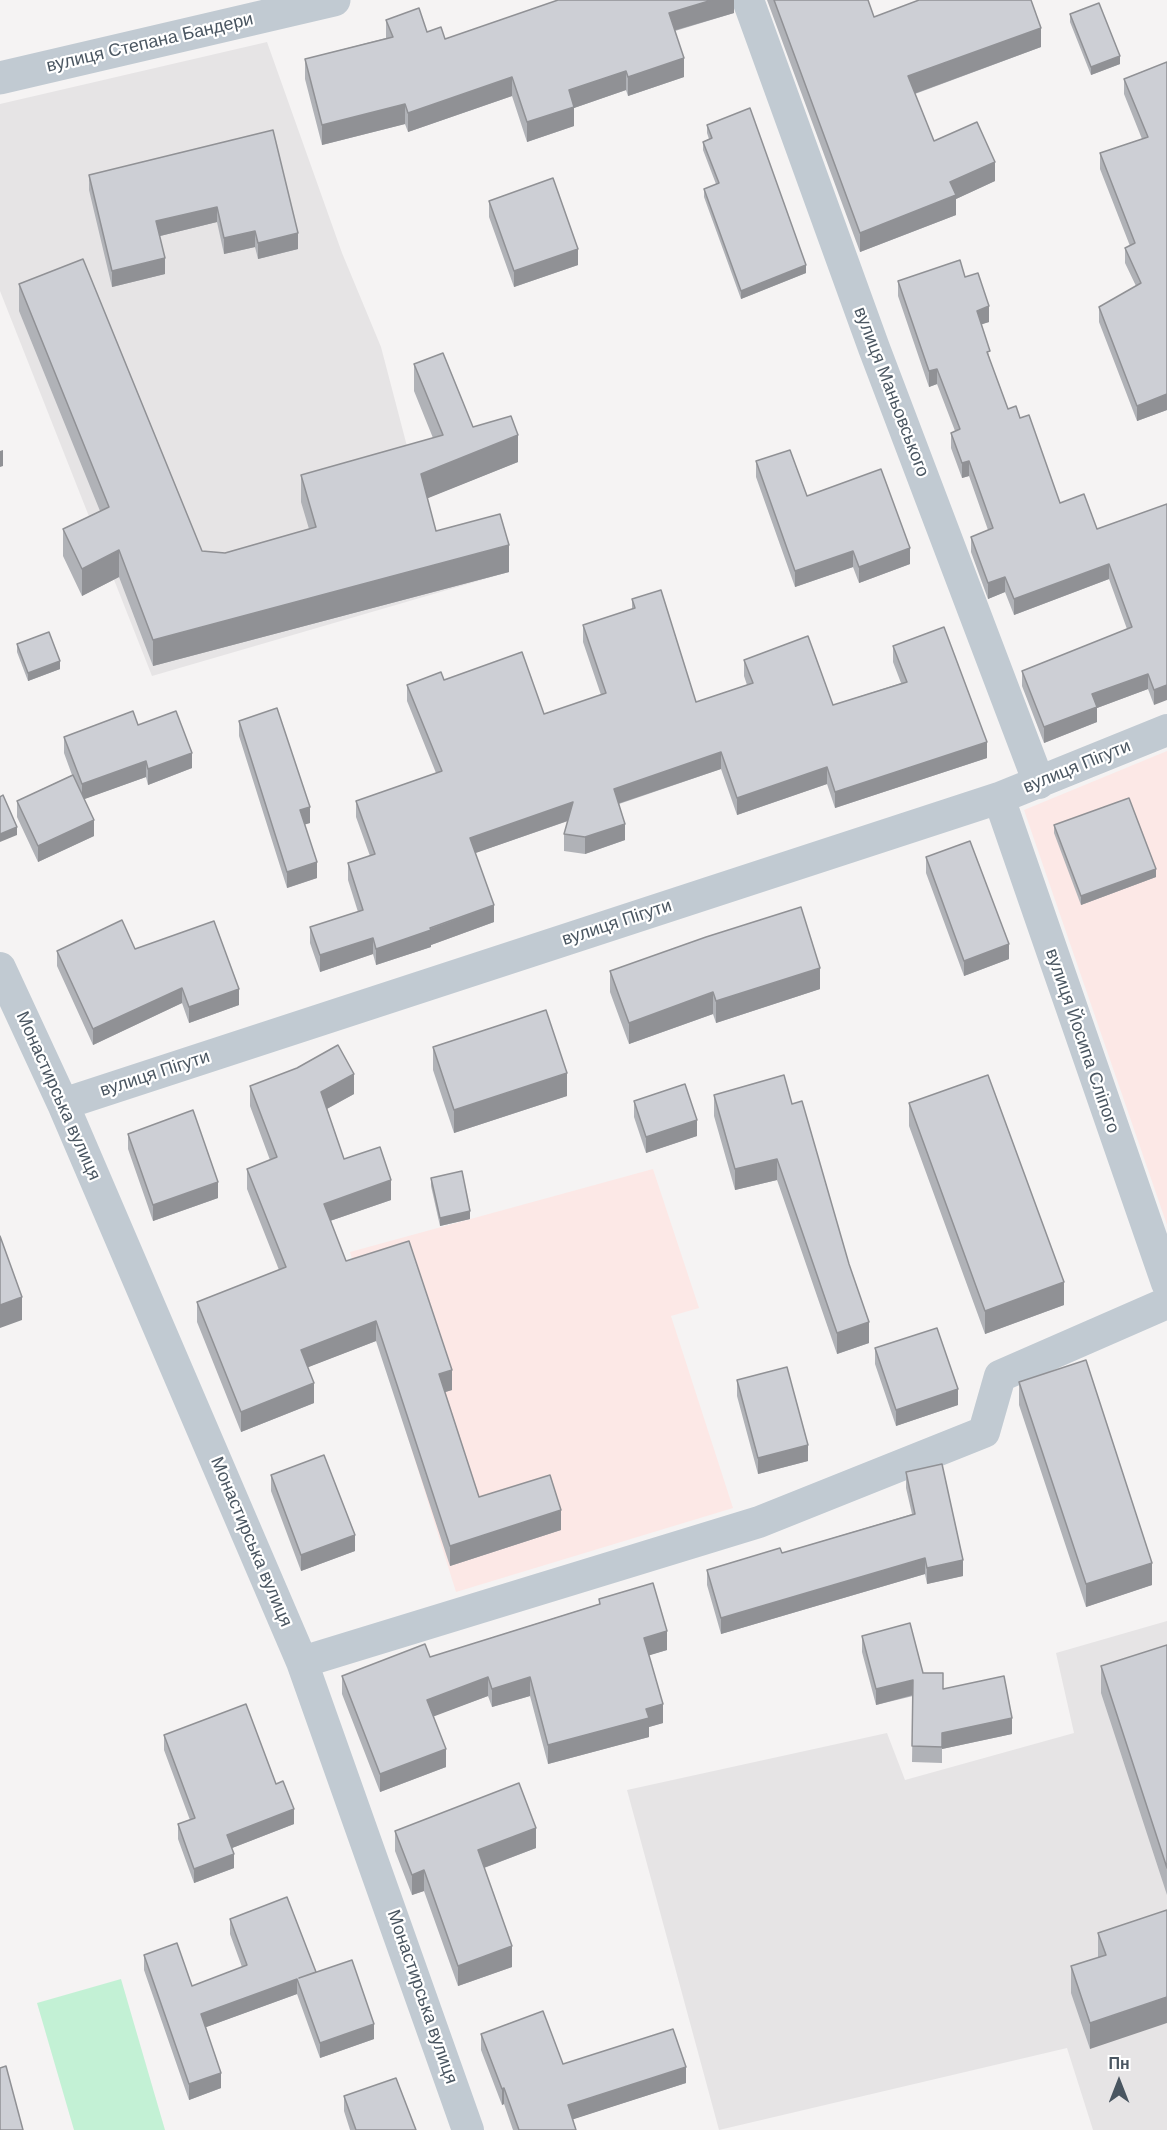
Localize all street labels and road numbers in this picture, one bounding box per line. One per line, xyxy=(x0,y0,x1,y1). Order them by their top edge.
street label: вулиця Степана Бандери xyxy=(45,9,255,77)
street label: вулиця Маньовського xyxy=(849,304,933,480)
street label: вулиця Пігути xyxy=(1020,736,1134,798)
street label: вулиця Пігути xyxy=(559,895,675,951)
street label: вулиця Йосипа Сліпого xyxy=(1040,946,1124,1136)
street label: Монастирська вулиця xyxy=(11,1008,105,1184)
street label: вулиця Пігути xyxy=(97,1046,213,1102)
street label: Монастирська вулиця xyxy=(205,1454,297,1630)
street label: Монастирська вулиця xyxy=(382,1907,462,2087)

